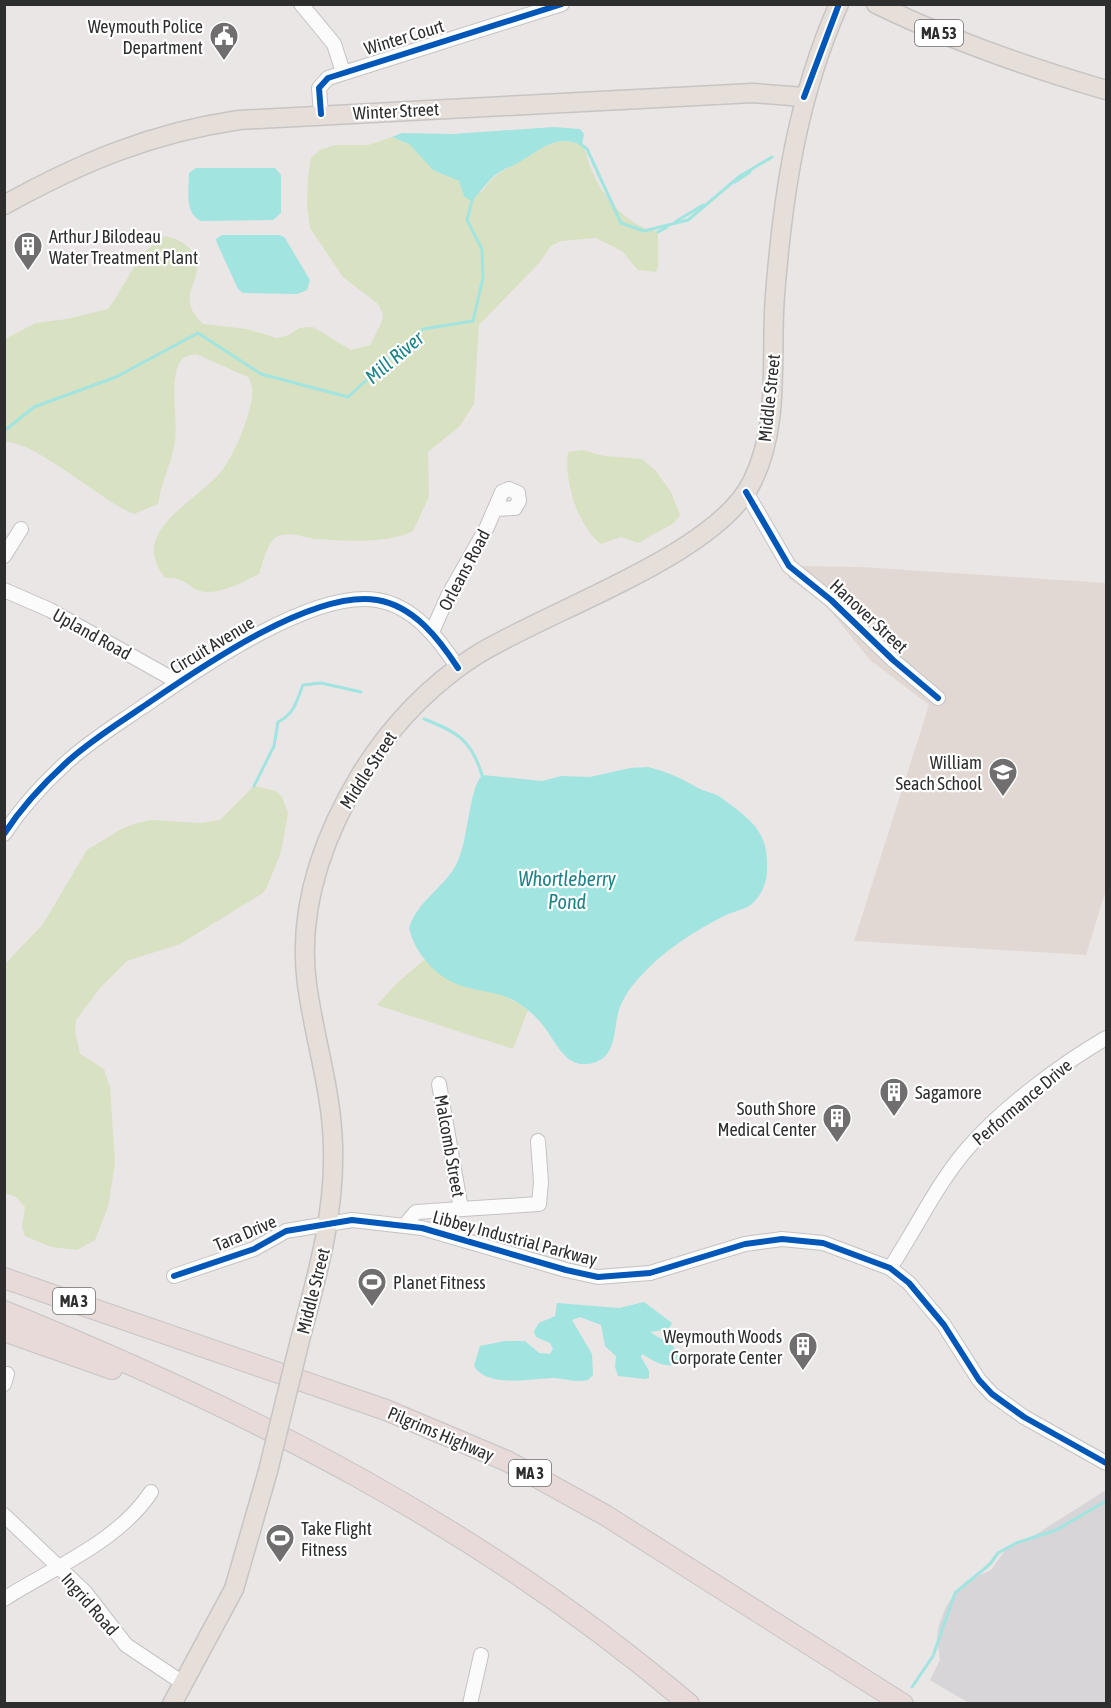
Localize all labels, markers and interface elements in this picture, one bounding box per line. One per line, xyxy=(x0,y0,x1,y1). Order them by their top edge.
street label: Winter Court xyxy=(362,15,446,59)
place label: Weymouth Police Department xyxy=(88,16,203,58)
public building icon: Weymouth Police Department xyxy=(208,20,240,62)
road number: MA 53 xyxy=(915,20,963,46)
street label: Winter Street xyxy=(352,98,440,124)
place label: Arthur J Bilodeau Water Treatment Plant xyxy=(49,226,198,268)
building icon: Arthur J Bilodeau Water Treatment Plant xyxy=(12,230,44,272)
water label: Mill River xyxy=(360,325,429,388)
street label: Middle Street xyxy=(754,353,784,443)
street label: Orleans Road xyxy=(434,526,494,614)
street label: Hanover Street xyxy=(826,575,912,657)
street label: Upland Road xyxy=(49,604,135,664)
street label: Circuit Avenue xyxy=(166,612,258,678)
street label: Middle Street xyxy=(335,727,401,813)
place label: William Seach School xyxy=(895,752,982,794)
school or university icon: William Seach School xyxy=(987,756,1019,798)
water label: Whortleberry Pond xyxy=(518,867,617,913)
street label: Performance Drive xyxy=(968,1054,1076,1150)
building icon: Sagamore xyxy=(878,1076,910,1118)
place label: Sagamore xyxy=(915,1082,982,1103)
street label: Malcomb Street xyxy=(431,1093,469,1199)
place label: South Shore Medical Center xyxy=(717,1098,817,1140)
building icon: South Shore Medical Center xyxy=(821,1102,853,1144)
street label: Libbey Industrial Parkway xyxy=(430,1206,600,1270)
street label: Tara Drive xyxy=(211,1210,279,1256)
street label: Middle Street xyxy=(292,1246,334,1336)
sports icon: Planet Fitness xyxy=(356,1266,388,1308)
place label: Planet Fitness xyxy=(393,1272,486,1293)
road number: MA 3 xyxy=(53,1288,95,1314)
place label: Weymouth Woods Corporate Center xyxy=(663,1326,783,1368)
building icon: Weymouth Woods Corporate Center xyxy=(787,1330,819,1372)
street label: Pilgrims Highway xyxy=(385,1402,497,1466)
road number: MA 3 xyxy=(509,1460,551,1486)
place label: Take Flight Fitness xyxy=(301,1518,372,1560)
sports icon: Take Flight Fitness xyxy=(264,1522,296,1564)
street label: Ingrid Road xyxy=(57,1568,123,1640)

